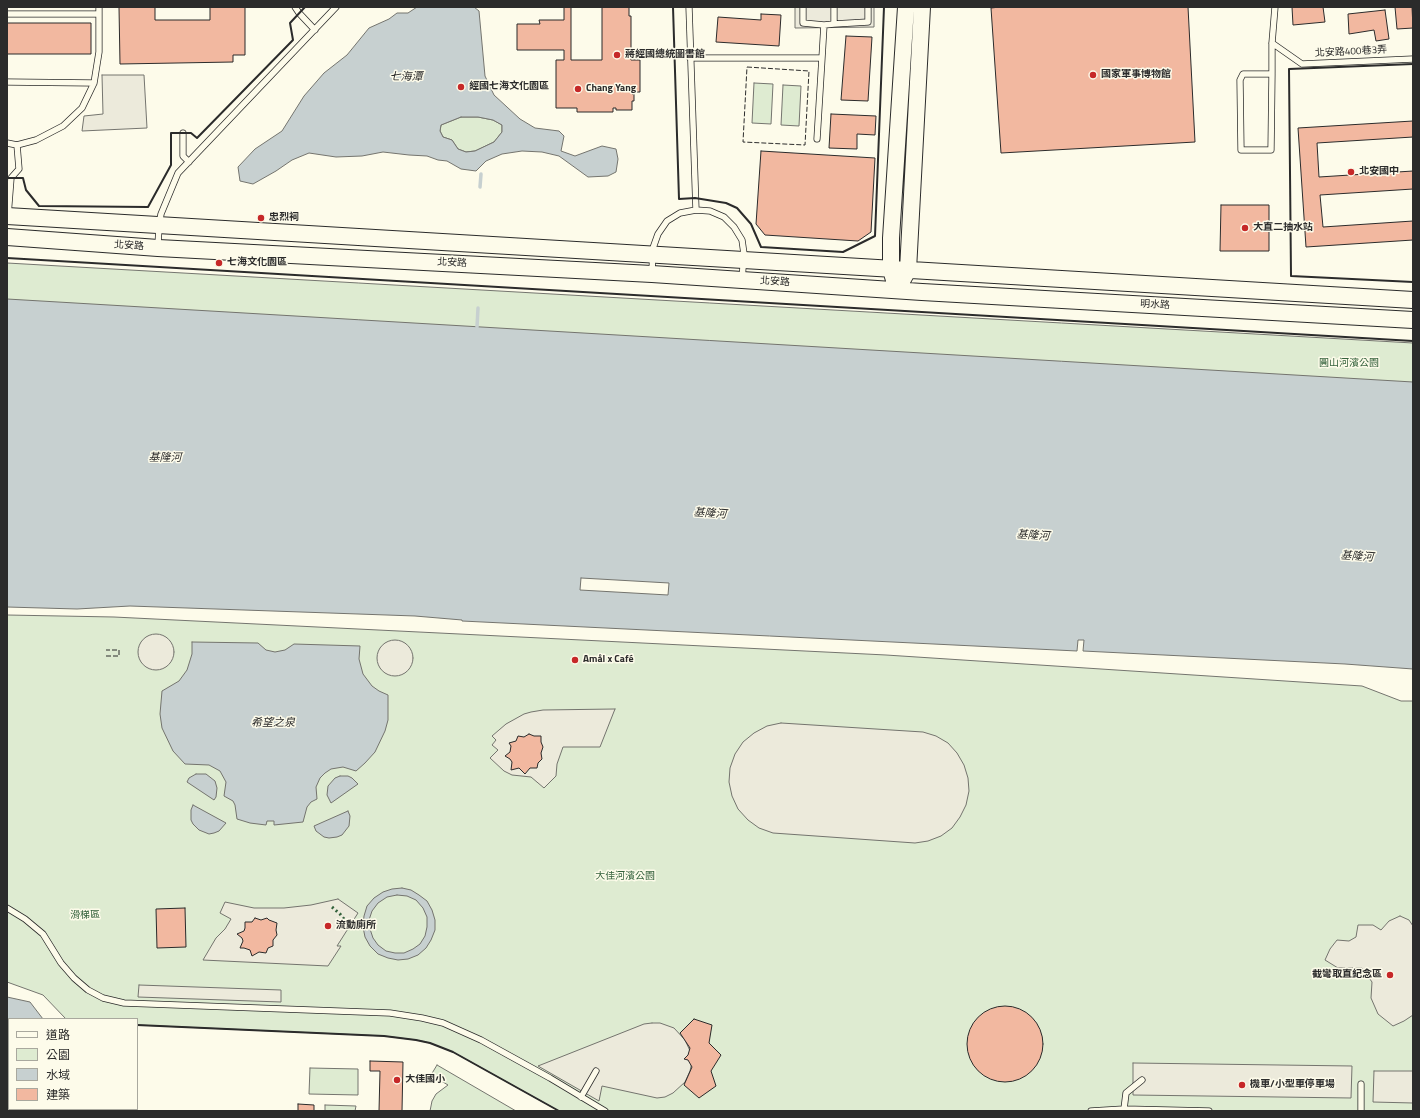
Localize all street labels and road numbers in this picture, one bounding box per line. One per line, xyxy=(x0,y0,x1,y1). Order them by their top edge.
street label: 北安路400巷3弄 xyxy=(1315,44,1387,60)
street label: 北安路 xyxy=(114,239,144,253)
street label: 北安路 xyxy=(437,256,467,270)
street label: 北安路 xyxy=(760,275,790,289)
street label: 明水路 xyxy=(1140,298,1170,312)

